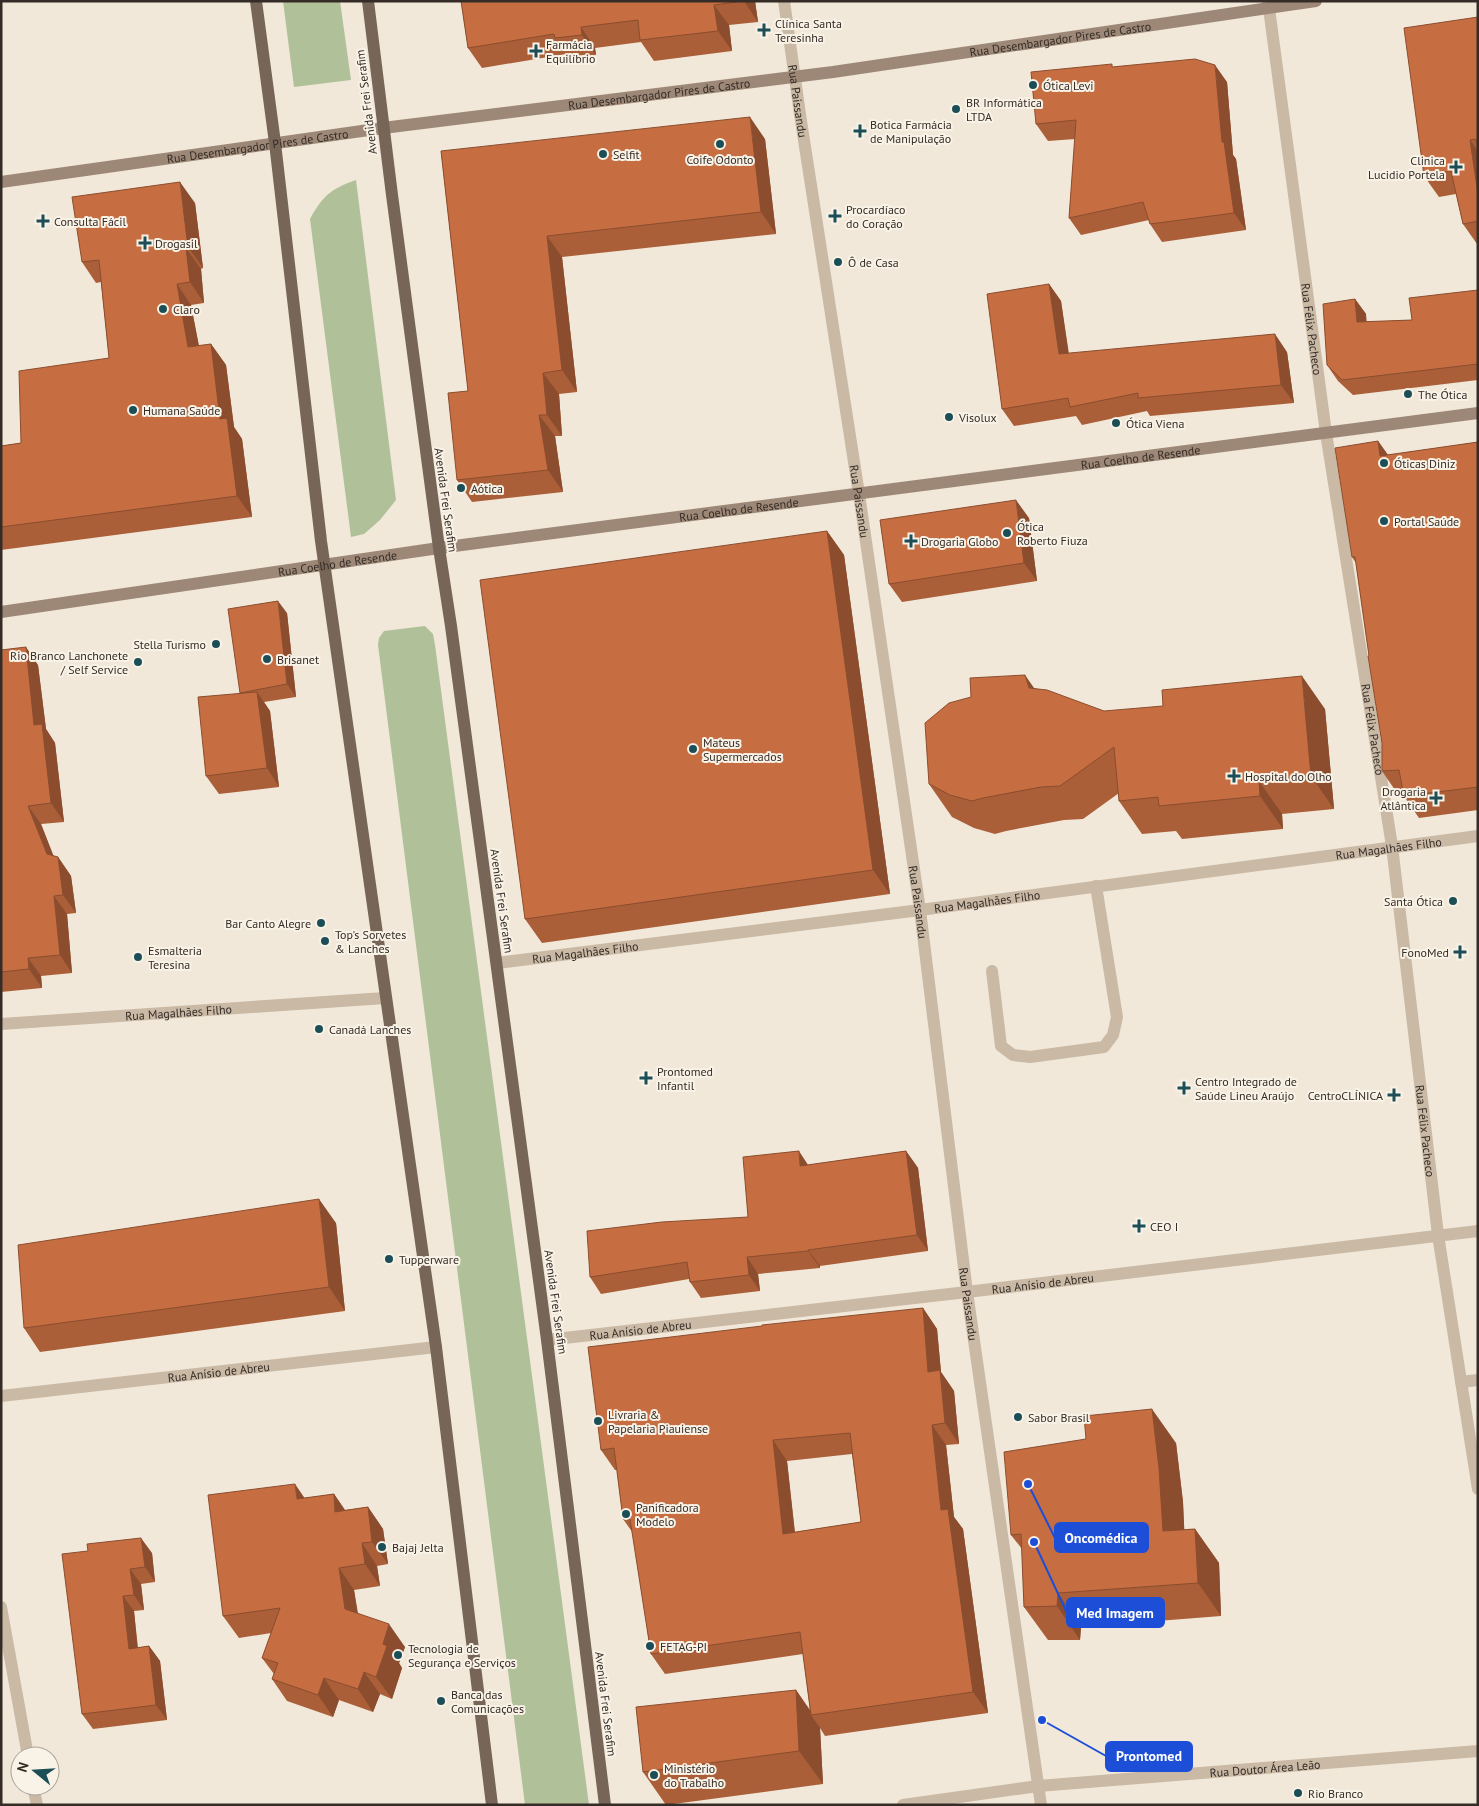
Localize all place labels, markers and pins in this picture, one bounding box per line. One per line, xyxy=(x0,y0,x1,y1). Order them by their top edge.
place label: Clínica Santa Teresinha xyxy=(775,16,842,45)
marker: Clínica Santa Teresinha xyxy=(757,23,771,37)
place label: Farmácia Equilíbrio xyxy=(546,37,596,66)
marker: Farmácia Equilíbrio xyxy=(530,45,542,57)
place label: Ótica Levi xyxy=(1043,78,1093,93)
marker: Ótica Levi xyxy=(1027,79,1039,91)
place label: BR Informática LTDA xyxy=(966,95,1042,124)
marker: BR Informática LTDA xyxy=(950,103,962,115)
place label: Botica Farmácia de Manipulação xyxy=(870,117,952,146)
marker: Botica Farmácia de Manipulação xyxy=(854,125,866,137)
marker: Coife Odonto xyxy=(714,138,726,150)
place label: Selfit xyxy=(613,147,640,162)
marker: Selfit xyxy=(597,148,609,160)
place label: Coife Odonto xyxy=(686,152,754,167)
place label: Clinica Lucidio Portela xyxy=(1368,153,1445,182)
marker: Clinica Lucidio Portela xyxy=(1449,160,1463,174)
place label: Procardíaco do Coração xyxy=(846,202,905,231)
marker: Procardíaco do Coração xyxy=(828,209,842,223)
marker: Consulta Fácil xyxy=(36,214,50,228)
place label: Consulta Fácil xyxy=(54,214,126,229)
place label: Drogasil xyxy=(155,236,198,251)
marker: Drogasil xyxy=(139,237,151,249)
place label: Ô de Casa xyxy=(848,255,899,270)
marker: Ô de Casa xyxy=(832,256,844,268)
place label: Claro xyxy=(173,302,200,317)
marker: Claro xyxy=(157,303,169,315)
place label: The Ótica xyxy=(1418,387,1467,402)
marker: The Ótica xyxy=(1402,388,1414,400)
place label: Humana Saúde xyxy=(143,403,220,418)
marker: Humana Saúde xyxy=(127,404,139,416)
place label: Visolux xyxy=(958,410,997,425)
marker: Visolux xyxy=(943,411,955,423)
place label: Ótica Viena xyxy=(1126,416,1184,431)
marker: Ótica Viena xyxy=(1110,417,1122,429)
place label: Óticas Diniz xyxy=(1394,456,1455,471)
marker: Óticas Diniz xyxy=(1378,457,1390,469)
place label: Aótica xyxy=(471,481,503,496)
marker: Aótica xyxy=(455,482,467,494)
place label: Portal Saúde xyxy=(1394,514,1459,529)
marker: Portal Saúde xyxy=(1378,515,1390,527)
place label: Ótica Roberto Fiuza xyxy=(1017,519,1088,548)
marker: Ótica Roberto Fiuza xyxy=(1001,527,1013,539)
place label: Drogaria Globo xyxy=(921,534,998,549)
marker: Drogaria Globo xyxy=(905,535,917,547)
place label: Stella Turismo xyxy=(133,637,206,652)
marker: Stella Turismo xyxy=(210,638,222,650)
place label: Rio Branco Lanchonete / Self Service xyxy=(10,648,128,677)
place label: Brisanet xyxy=(277,652,319,667)
marker: Brisanet xyxy=(261,653,273,665)
marker: Rio Branco Lanchonete / Self Service xyxy=(132,656,144,668)
place label: Mateus Supermercados xyxy=(703,735,782,764)
marker: Mateus Supermercados xyxy=(687,743,699,755)
marker: Hospital do Olho xyxy=(1227,769,1241,783)
place label: Hospital do Olho xyxy=(1245,769,1332,784)
place label: Drogaria Atlântica xyxy=(1380,784,1426,813)
marker: Drogaria Atlântica xyxy=(1430,792,1442,804)
place label: Santa Ótica xyxy=(1384,894,1443,909)
marker: Santa Ótica xyxy=(1447,895,1459,907)
place label: Bar Canto Alegre xyxy=(225,916,311,931)
marker: Bar Canto Alegre xyxy=(315,917,327,929)
place label: Top's Sorvetes & Lanches xyxy=(335,927,406,956)
marker: Top's Sorvetes & Lanches xyxy=(319,935,331,947)
place label: Esmalteria Teresina xyxy=(148,943,202,972)
place label: FonoMed xyxy=(1401,945,1449,960)
marker: FonoMed xyxy=(1453,945,1467,959)
marker: Esmalteria Teresina xyxy=(132,951,144,963)
place label: Canadá Lanches xyxy=(329,1022,411,1037)
marker: Canadá Lanches xyxy=(313,1023,325,1035)
place label: Prontomed Infantil xyxy=(657,1064,713,1093)
marker: Prontomed Infantil xyxy=(639,1071,653,1085)
place label: Centro Integrado de Saúde Lineu Araújo xyxy=(1195,1074,1297,1103)
marker: Centro Integrado de Saúde Lineu Araújo xyxy=(1177,1081,1191,1095)
place label: CentroCLÍNICA xyxy=(1308,1088,1383,1103)
marker: CentroCLÍNICA xyxy=(1387,1088,1401,1102)
marker: CEO I xyxy=(1132,1219,1146,1233)
place label: CEO I xyxy=(1150,1219,1178,1234)
place label: Tupperware xyxy=(399,1252,459,1267)
marker: Tupperware xyxy=(383,1253,395,1265)
place label: Livraria & Papelaria Piauiense xyxy=(608,1407,708,1436)
place label: Sabor Brasil xyxy=(1028,1410,1090,1425)
marker: Sabor Brasil xyxy=(1012,1411,1024,1423)
marker: Livraria & Papelaria Piauiense xyxy=(592,1415,604,1427)
place label: Panificadora Modelo xyxy=(636,1500,699,1529)
marker: Panificadora Modelo xyxy=(620,1508,632,1520)
callout: Oncomédica xyxy=(1055,1523,1148,1552)
place label: Bajaj Jelta xyxy=(392,1540,444,1555)
marker: Bajaj Jelta xyxy=(376,1541,388,1553)
callout: Med Imagem xyxy=(1067,1598,1164,1627)
place label: FETAG-PI xyxy=(660,1639,707,1654)
marker: FETAG-PI xyxy=(644,1640,656,1652)
place label: Tecnologia de Segurança e Serviços xyxy=(408,1641,516,1670)
marker: Tecnologia de Segurança e Serviços xyxy=(392,1649,404,1661)
place label: Banca das Comunicações xyxy=(451,1687,524,1716)
marker: Banca das Comunicações xyxy=(435,1695,447,1707)
callout: Prontomed xyxy=(1106,1742,1192,1771)
place label: Ministério do Trabalho xyxy=(664,1761,724,1790)
marker: Ministério do Trabalho xyxy=(648,1769,660,1781)
place label: Rio Branco xyxy=(1308,1786,1363,1801)
marker: Rio Branco xyxy=(1292,1787,1304,1799)

